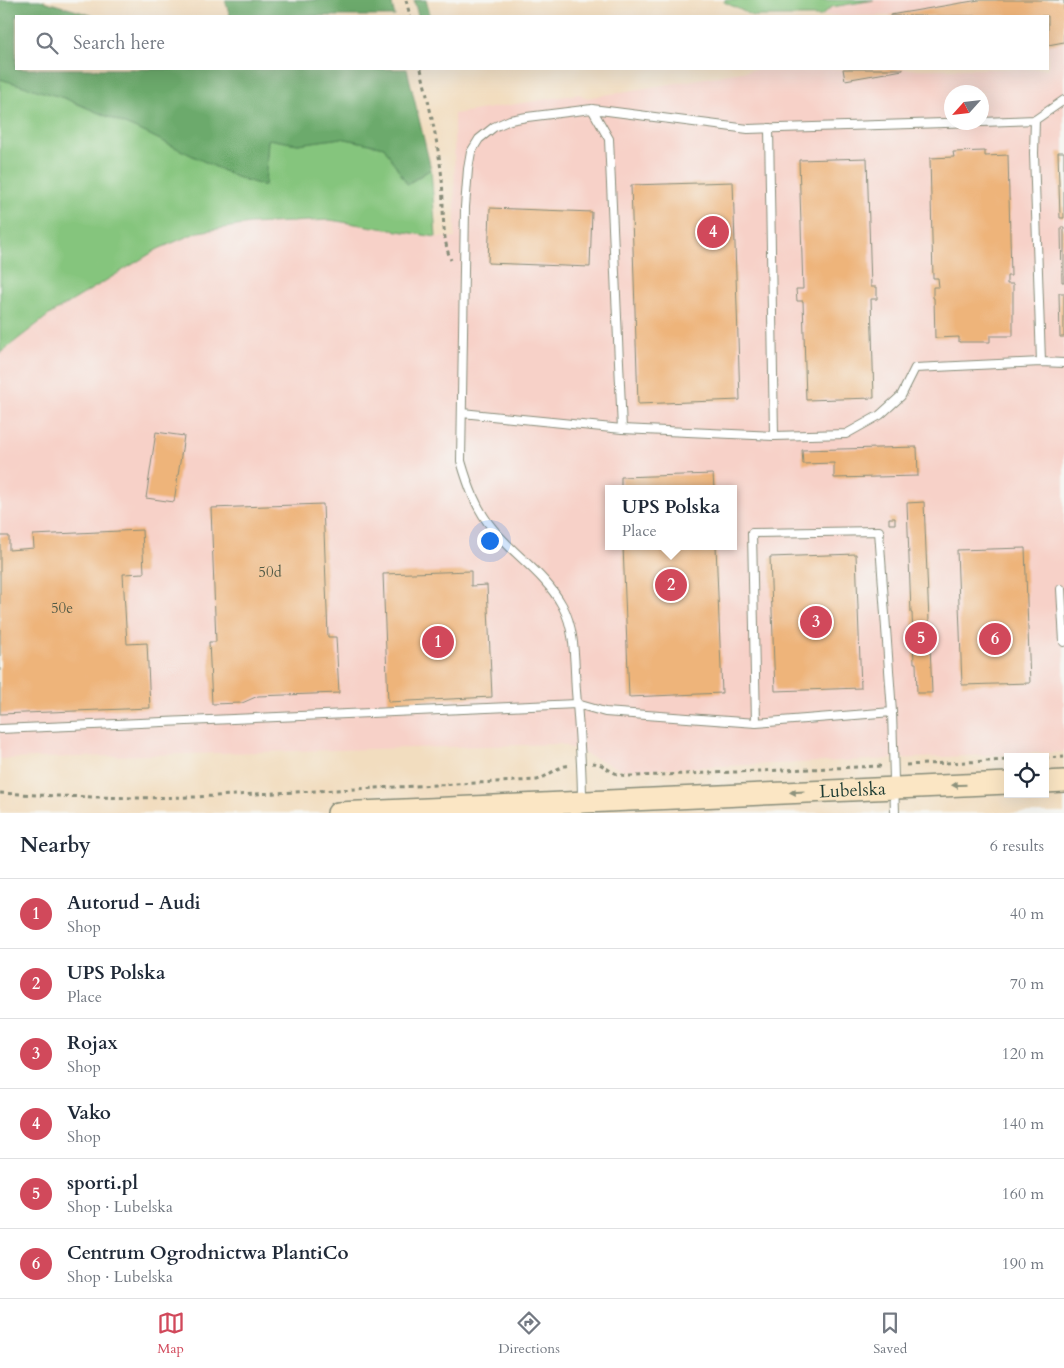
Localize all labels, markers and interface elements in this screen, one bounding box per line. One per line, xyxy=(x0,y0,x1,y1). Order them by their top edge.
search box xyxy=(15,15,1049,70)
icon: search xyxy=(33,29,61,57)
text: Search here xyxy=(73,30,165,56)
north arrow xyxy=(944,85,989,130)
pin: 4 xyxy=(697,213,729,251)
popup xyxy=(605,485,737,550)
text: UPS Polska xyxy=(622,494,720,520)
text: Place xyxy=(622,520,657,542)
your location xyxy=(477,528,503,554)
house number: 50d xyxy=(258,562,282,582)
pin: 2 xyxy=(655,566,687,604)
house number: 50e xyxy=(51,598,73,618)
pin: 3 xyxy=(800,603,832,641)
pin: 5 xyxy=(905,619,937,657)
pin: 6 xyxy=(979,620,1011,658)
pin: 1 xyxy=(422,623,454,661)
map controls xyxy=(1004,753,1049,798)
button: locate xyxy=(1004,753,1049,798)
street label: Lubelska xyxy=(819,776,887,804)
one-way arrow xyxy=(951,781,967,789)
one-way arrow xyxy=(788,789,804,797)
text: Nearby xyxy=(20,831,91,860)
text: 6 results xyxy=(990,835,1044,857)
text: Autorud - Audi xyxy=(67,890,201,916)
text: 1 xyxy=(32,903,40,925)
text: 40 m xyxy=(1010,903,1044,925)
text: Shop xyxy=(67,916,101,938)
text: UPS Polska xyxy=(67,960,165,986)
text: 2 xyxy=(32,973,40,995)
text: 70 m xyxy=(1010,973,1044,995)
text: Place xyxy=(67,986,102,1008)
text: Rojax xyxy=(67,1030,118,1056)
text: 3 xyxy=(32,1043,40,1065)
text: 120 m xyxy=(1002,1043,1044,1065)
text: Shop xyxy=(67,1056,101,1078)
text: Vako xyxy=(67,1100,111,1126)
text: 4 xyxy=(32,1113,40,1135)
text: 140 m xyxy=(1002,1113,1044,1135)
text: Shop xyxy=(67,1126,101,1148)
text: sporti.pl xyxy=(67,1170,138,1196)
text: 5 xyxy=(32,1183,40,1205)
text: 160 m xyxy=(1002,1183,1044,1205)
text: Shop · Lubelska xyxy=(67,1196,173,1218)
text: Centrum Ogrodnictwa PlantiCo xyxy=(67,1240,349,1266)
text: 6 xyxy=(32,1253,40,1275)
text: 190 m xyxy=(1002,1253,1044,1275)
text: Shop · Lubelska xyxy=(67,1266,173,1288)
tab: Map xyxy=(157,1309,185,1358)
tab: Directions xyxy=(498,1309,560,1358)
tab: Saved xyxy=(873,1309,907,1358)

